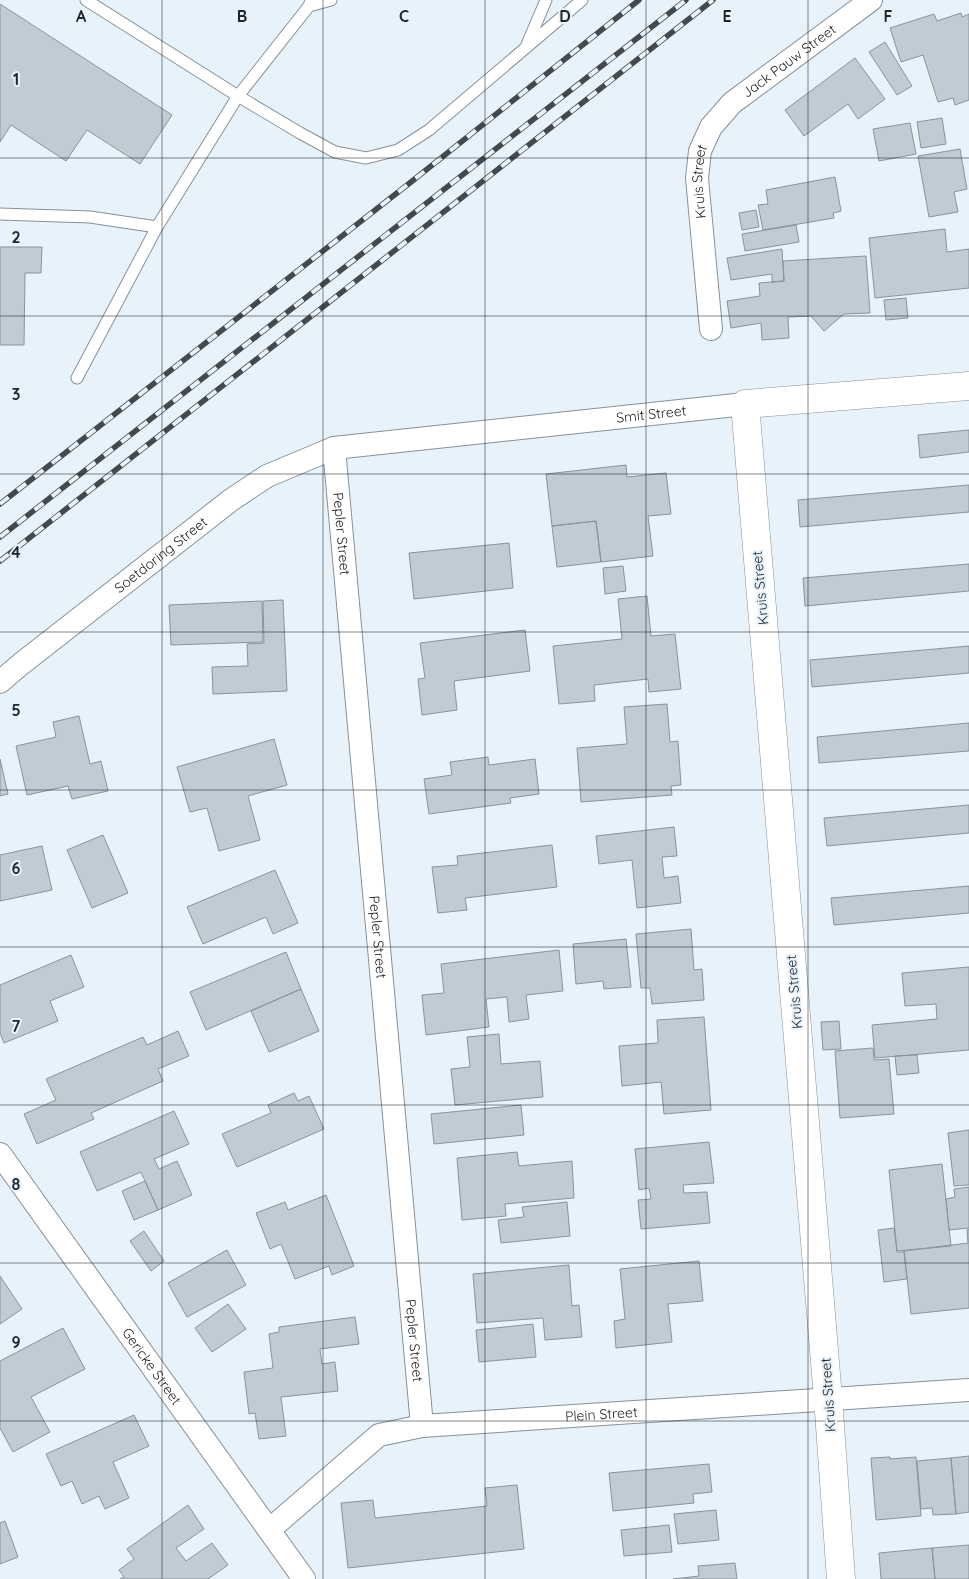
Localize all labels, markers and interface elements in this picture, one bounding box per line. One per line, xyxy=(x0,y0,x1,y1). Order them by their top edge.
text: A xyxy=(76,6,87,26)
text: B xyxy=(237,6,247,26)
text: C xyxy=(399,6,409,26)
text: D xyxy=(559,6,571,26)
text: E xyxy=(722,6,732,26)
text: F xyxy=(884,6,893,26)
street label: Jack Pauw Street xyxy=(738,20,840,101)
text: 1 xyxy=(13,69,19,89)
street label: Kruis Street xyxy=(688,141,711,220)
text: 2 xyxy=(11,227,21,247)
text: 3 xyxy=(12,384,20,404)
street label: Smit Street xyxy=(615,401,687,427)
street label: Pepler Street xyxy=(329,491,354,576)
street label: Soetdoring Street xyxy=(111,513,211,597)
text: 4 xyxy=(11,542,21,562)
street label: Kruis Street xyxy=(748,550,772,626)
text: 5 xyxy=(11,700,21,720)
text: 6 xyxy=(12,858,21,878)
street label: Pepler Street xyxy=(365,895,391,979)
street label: Kruis Street xyxy=(782,954,806,1030)
text: 7 xyxy=(12,1016,21,1036)
text: 8 xyxy=(12,1174,21,1194)
street label: Pepler Street xyxy=(402,1298,427,1383)
street label: Gericke Street xyxy=(118,1324,186,1409)
text: 9 xyxy=(11,1332,21,1352)
street label: Kruis Street xyxy=(816,1357,840,1433)
street label: Plein Street xyxy=(565,1403,638,1426)

